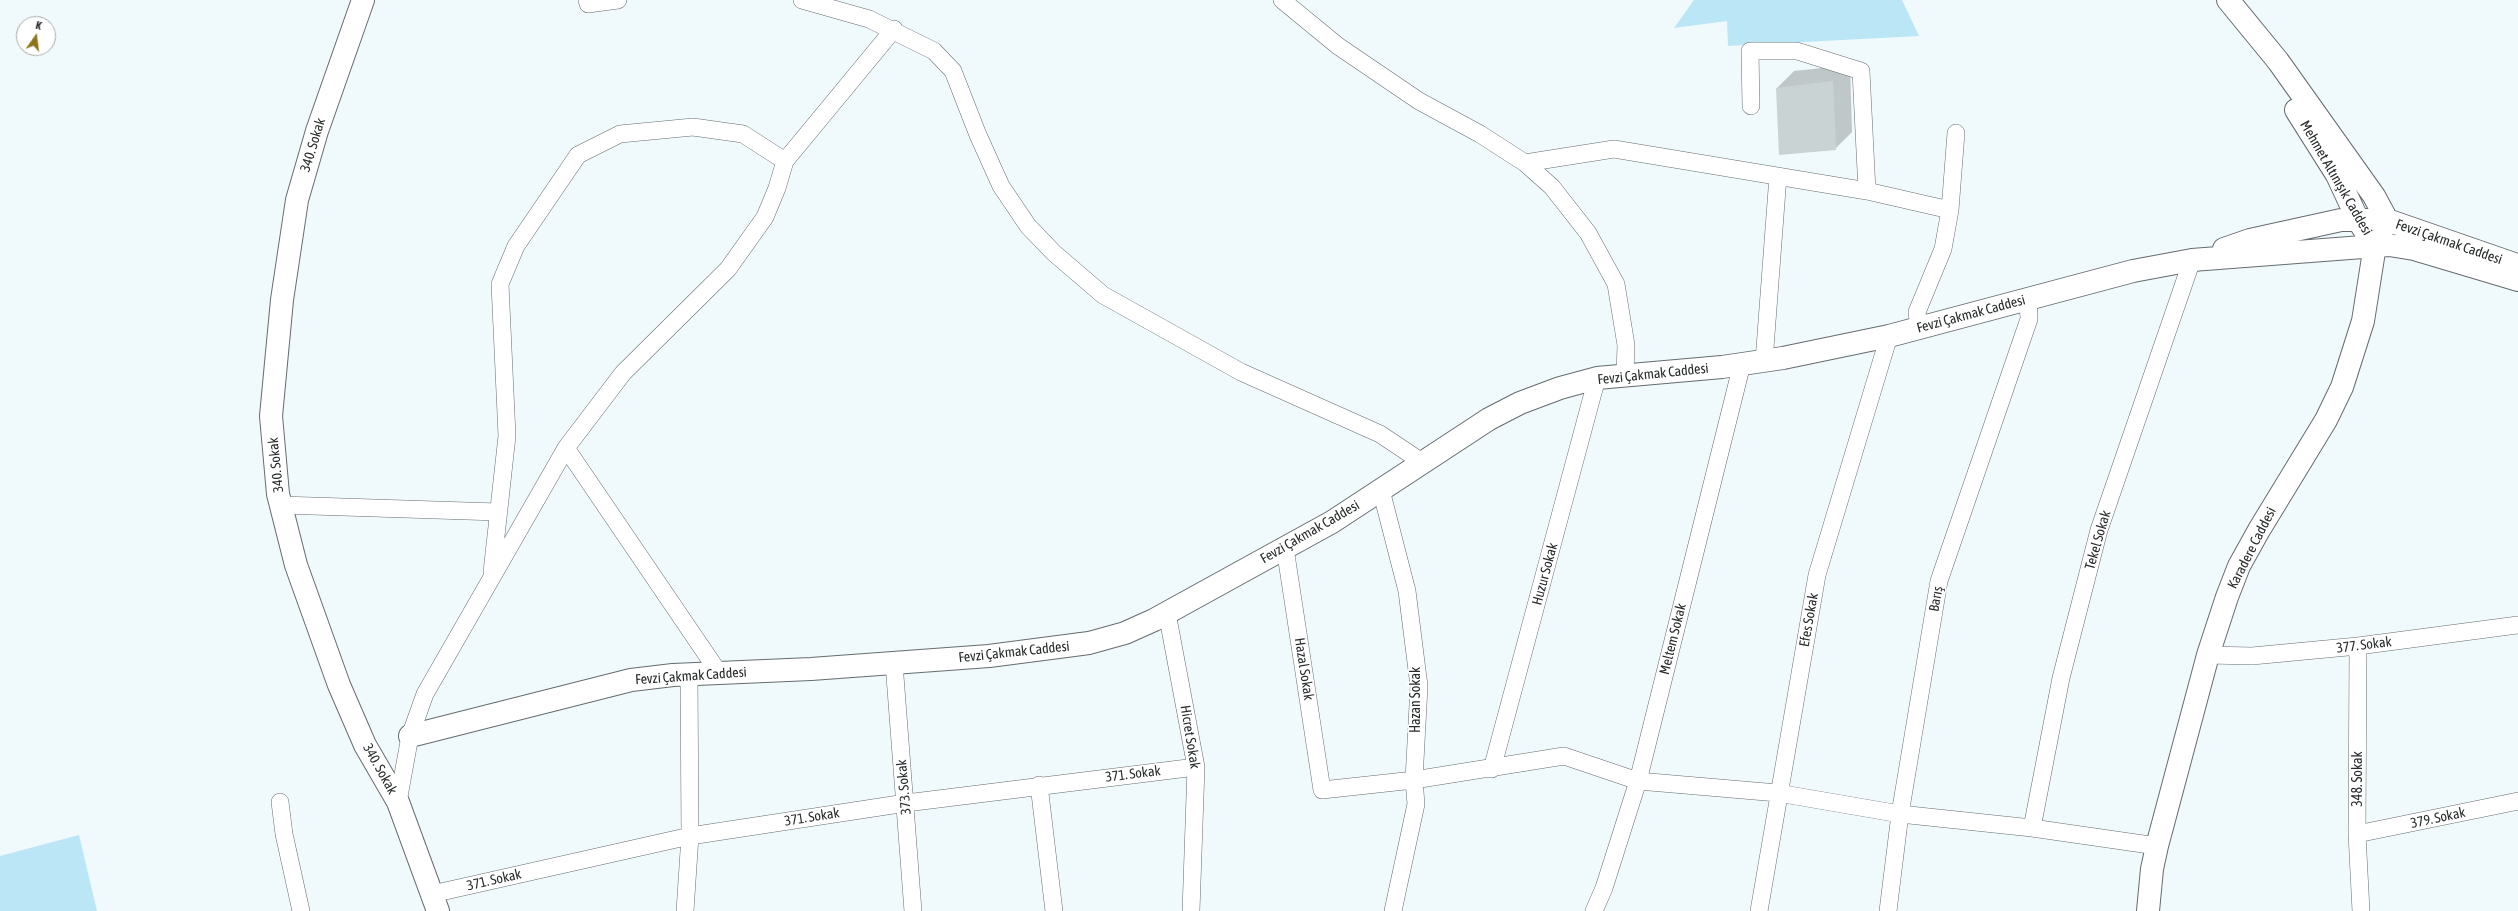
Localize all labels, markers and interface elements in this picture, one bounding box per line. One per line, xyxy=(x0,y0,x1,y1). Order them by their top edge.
north arrow xyxy=(16,16,56,56)
text: K xyxy=(35,19,43,32)
street label: 340. Sokak xyxy=(297,116,329,174)
street label: Mehmet Altınışık Caddesi xyxy=(2296,118,2376,238)
street label: Fevzi Çakmak Caddesi xyxy=(2393,216,2505,268)
street label: Fevzi Çakmak Caddesi xyxy=(1915,291,2027,337)
street label: Fevzi Çakmak Caddesi xyxy=(1597,360,1709,388)
street label: 340. Sokak xyxy=(265,437,287,493)
street label: Fevzi Çakmak Caddesi xyxy=(1257,497,1363,567)
street label: Karadere Caddesi xyxy=(2224,504,2280,592)
street label: Tekel Sokak xyxy=(2082,508,2114,572)
street label: Huzur Sokak xyxy=(1529,541,1561,607)
street label: Barış xyxy=(1926,585,1946,613)
street label: Efes Sokak xyxy=(1796,592,1822,648)
street label: Meltem Sokak xyxy=(1656,602,1690,676)
street label: 377. Sokak xyxy=(2335,633,2393,657)
street label: Hazal Sokak xyxy=(1291,637,1317,701)
street label: Fevzi Çakmak Caddesi xyxy=(958,638,1070,666)
street label: Fevzi Çakmak Caddesi xyxy=(635,664,747,688)
street label: Hazan Sokak xyxy=(1408,667,1424,733)
street label: Hicret Sokak xyxy=(1177,704,1203,770)
street label: 340. Sokak xyxy=(359,741,401,797)
street label: 348. Sokak xyxy=(2350,751,2366,807)
street label: 373. Sokak xyxy=(893,759,915,815)
street label: 371. Sokak xyxy=(1104,762,1162,786)
street label: 371. Sokak xyxy=(783,804,841,830)
street label: 379. Sokak xyxy=(2409,804,2467,832)
street label: 371. Sokak xyxy=(465,866,523,894)

